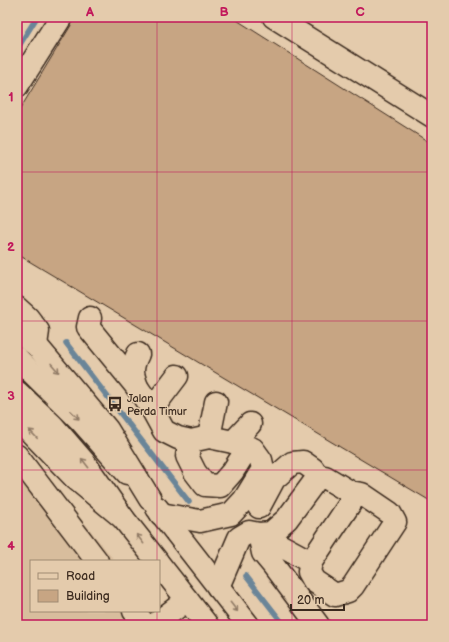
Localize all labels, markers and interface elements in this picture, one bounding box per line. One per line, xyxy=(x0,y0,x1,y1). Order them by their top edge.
text: A xyxy=(85,4,94,20)
text: B xyxy=(219,4,229,20)
text: C xyxy=(355,4,365,20)
text: 1 xyxy=(8,89,14,105)
text: 2 xyxy=(7,239,15,255)
one-way arrow xyxy=(51,363,60,373)
text: 3 xyxy=(7,388,15,404)
place label: Jalan Perda Timur xyxy=(127,392,188,418)
bus stop icon: Jalan Perda Timur xyxy=(106,395,124,413)
one-way arrow xyxy=(70,410,80,420)
one-way arrow xyxy=(28,429,38,439)
one-way arrow xyxy=(80,457,89,468)
one-way arrow xyxy=(135,534,144,545)
text: 4 xyxy=(7,538,15,554)
legend xyxy=(30,560,160,612)
text: Road xyxy=(66,569,95,584)
scale bar xyxy=(291,586,344,612)
text: Building xyxy=(66,589,110,604)
text: 20 m xyxy=(297,593,324,608)
one-way arrow xyxy=(229,602,238,613)

